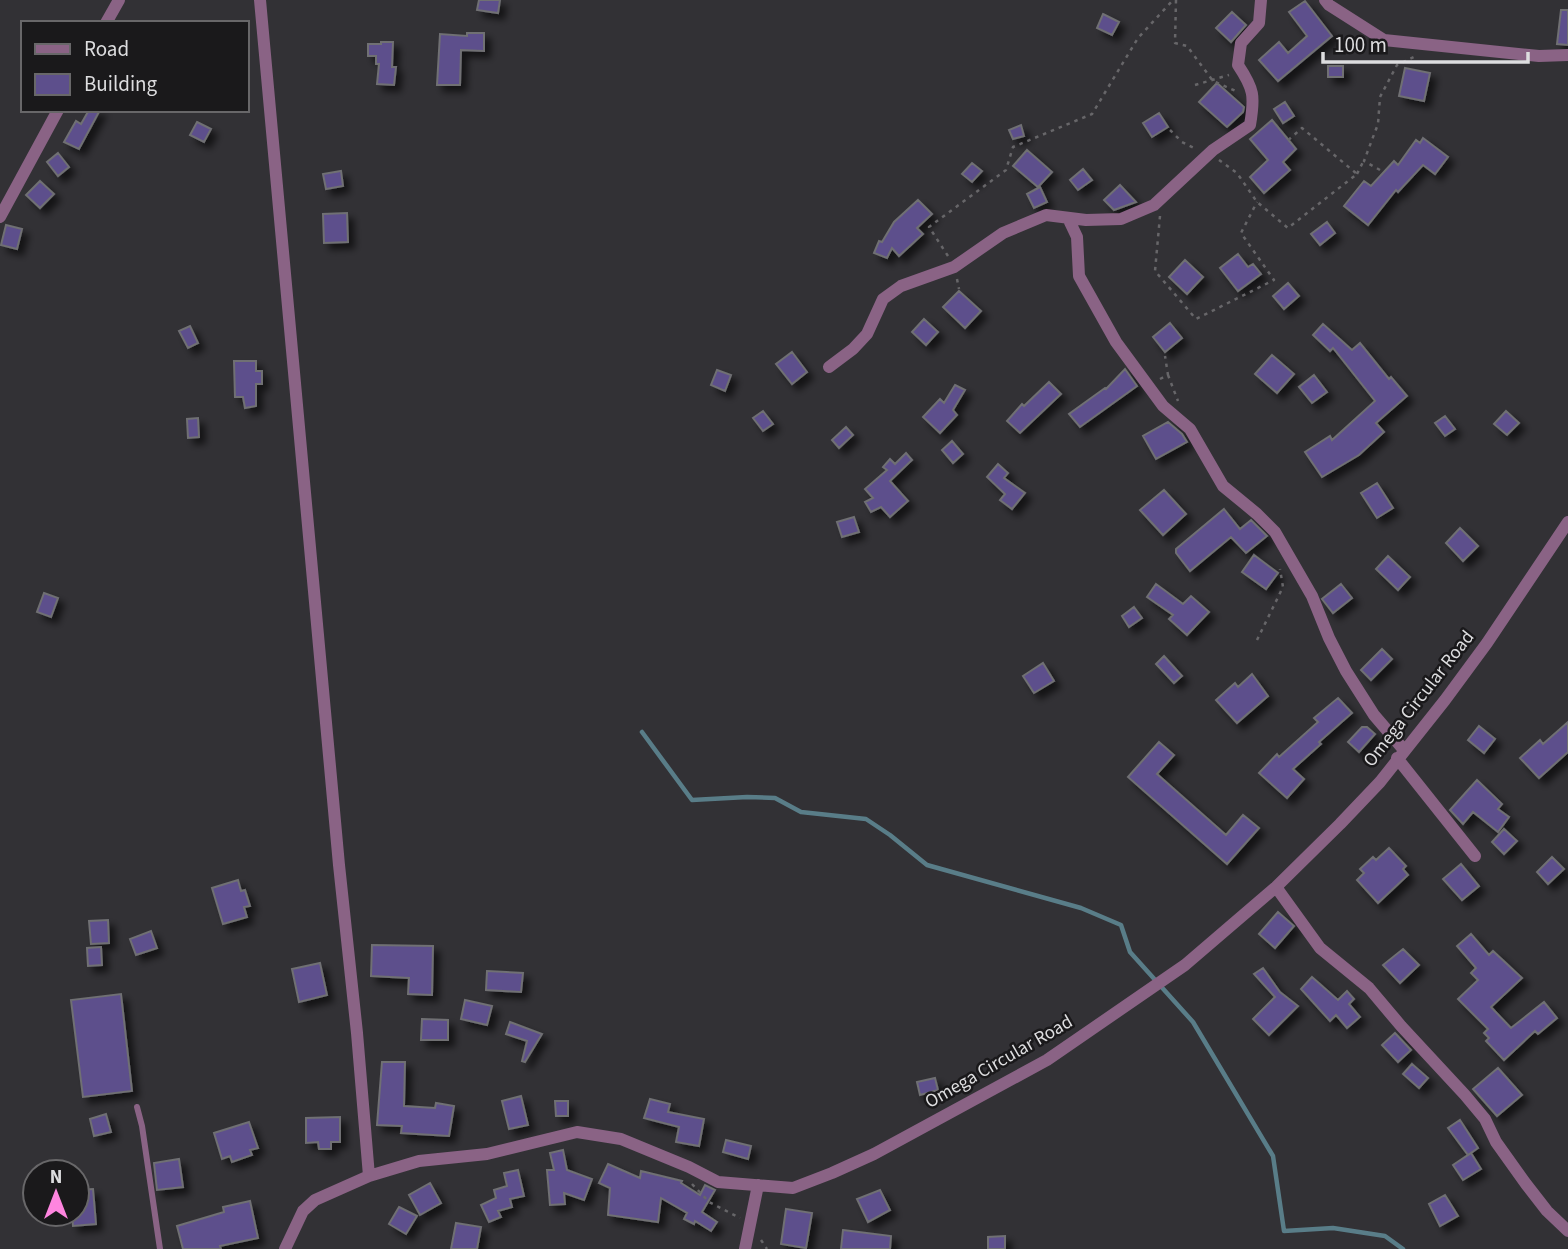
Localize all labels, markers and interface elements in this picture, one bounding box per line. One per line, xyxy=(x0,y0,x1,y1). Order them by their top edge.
legend xyxy=(21,21,248,112)
scale bar xyxy=(1323,21,1528,65)
text: 100 m xyxy=(1334,30,1387,60)
text: Road xyxy=(84,34,129,64)
text: Building xyxy=(84,69,158,99)
street label: Omega Circular Road xyxy=(1357,625,1481,773)
street label: Omega Circular Road xyxy=(920,1009,1078,1115)
north arrow xyxy=(21,1158,91,1228)
text: N xyxy=(50,1164,62,1191)

